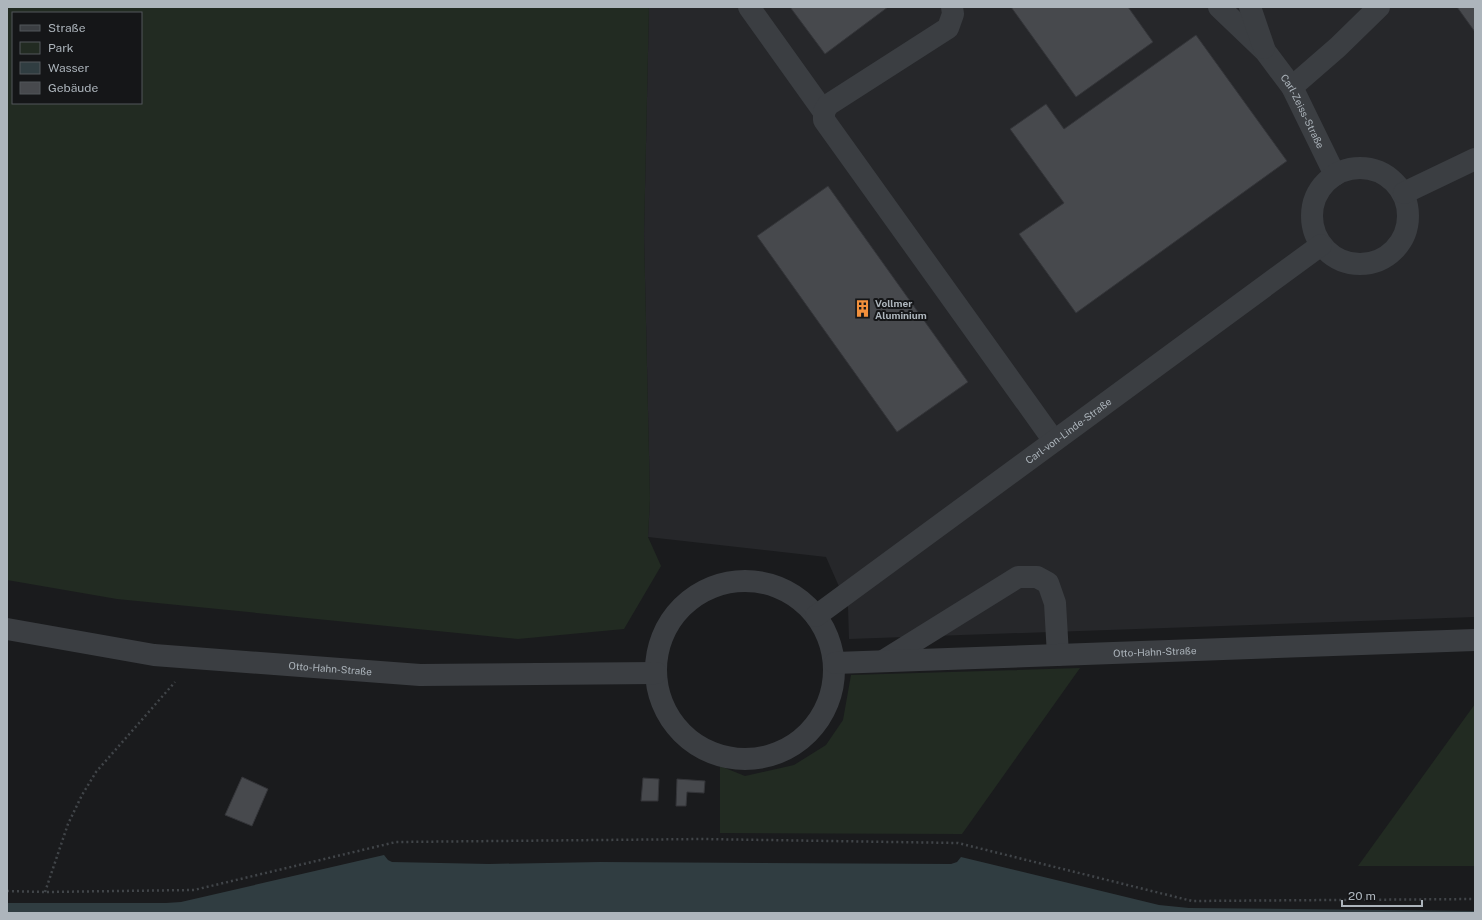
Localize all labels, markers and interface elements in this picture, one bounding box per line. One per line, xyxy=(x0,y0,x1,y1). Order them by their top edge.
legend xyxy=(12,12,142,104)
text: Straße xyxy=(48,21,86,35)
text: Park xyxy=(48,41,74,55)
text: Wasser xyxy=(48,61,89,75)
street label: Carl-Zeiss-Straße xyxy=(1278,72,1327,151)
text: Gebäude xyxy=(48,81,98,95)
place label: Vollmer Aluminium xyxy=(875,297,927,321)
building icon: Vollmer Aluminium xyxy=(852,299,872,319)
street label: Carl-von-Linde-Straße xyxy=(1023,395,1114,466)
street label: Otto-Hahn-Straße xyxy=(1113,644,1197,659)
street label: Otto-Hahn-Straße xyxy=(288,659,373,677)
scale bar xyxy=(1342,882,1422,908)
text: 20 m xyxy=(1348,889,1376,903)

